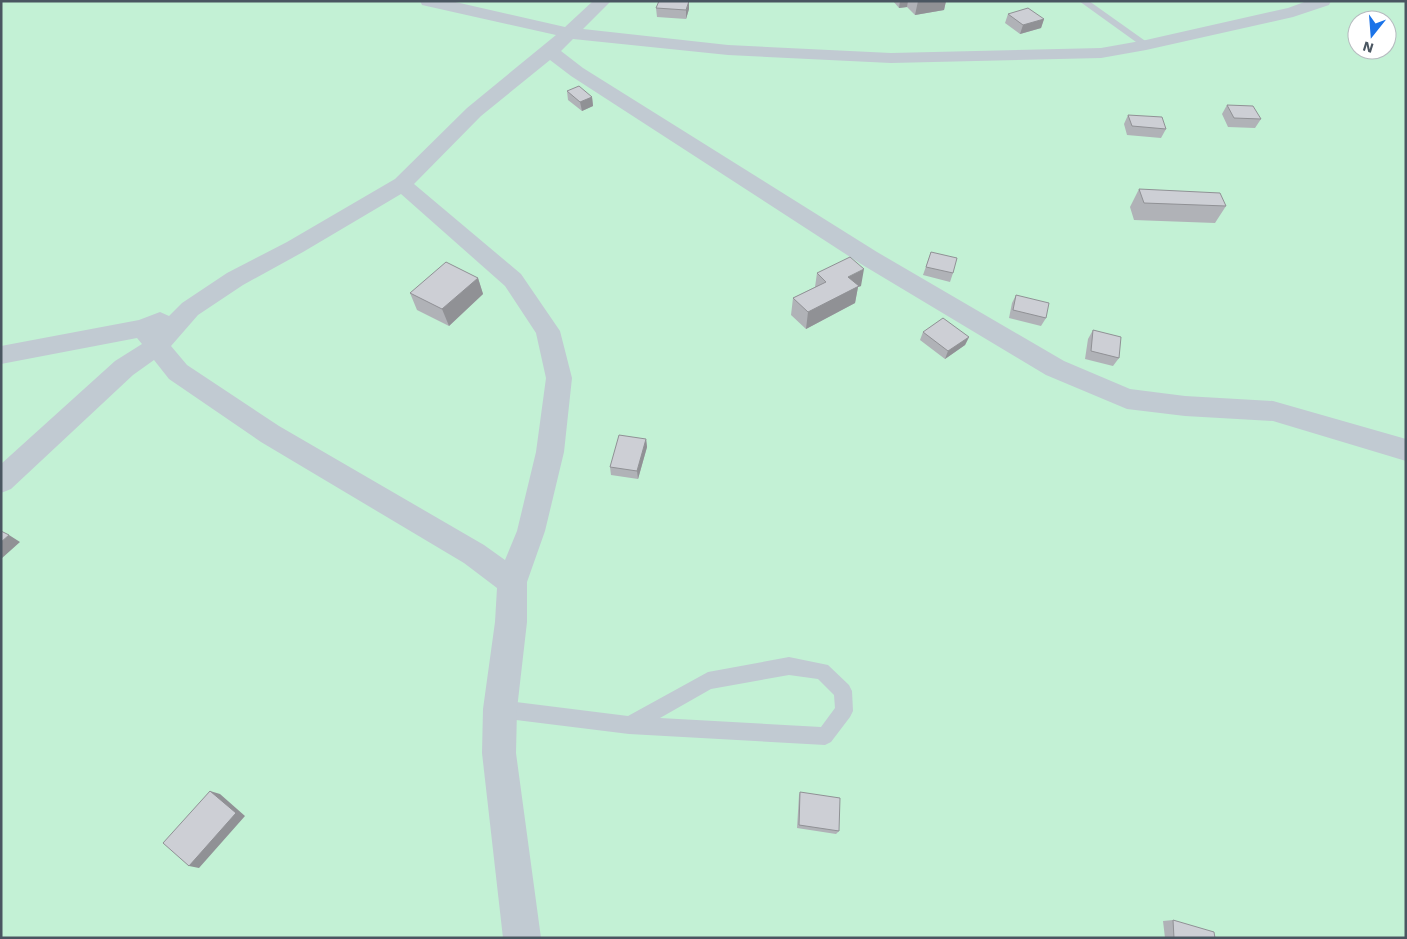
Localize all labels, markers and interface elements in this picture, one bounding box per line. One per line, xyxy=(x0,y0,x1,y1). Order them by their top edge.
north arrow xyxy=(1347,10,1397,60)
text: N xyxy=(1361,38,1375,57)

